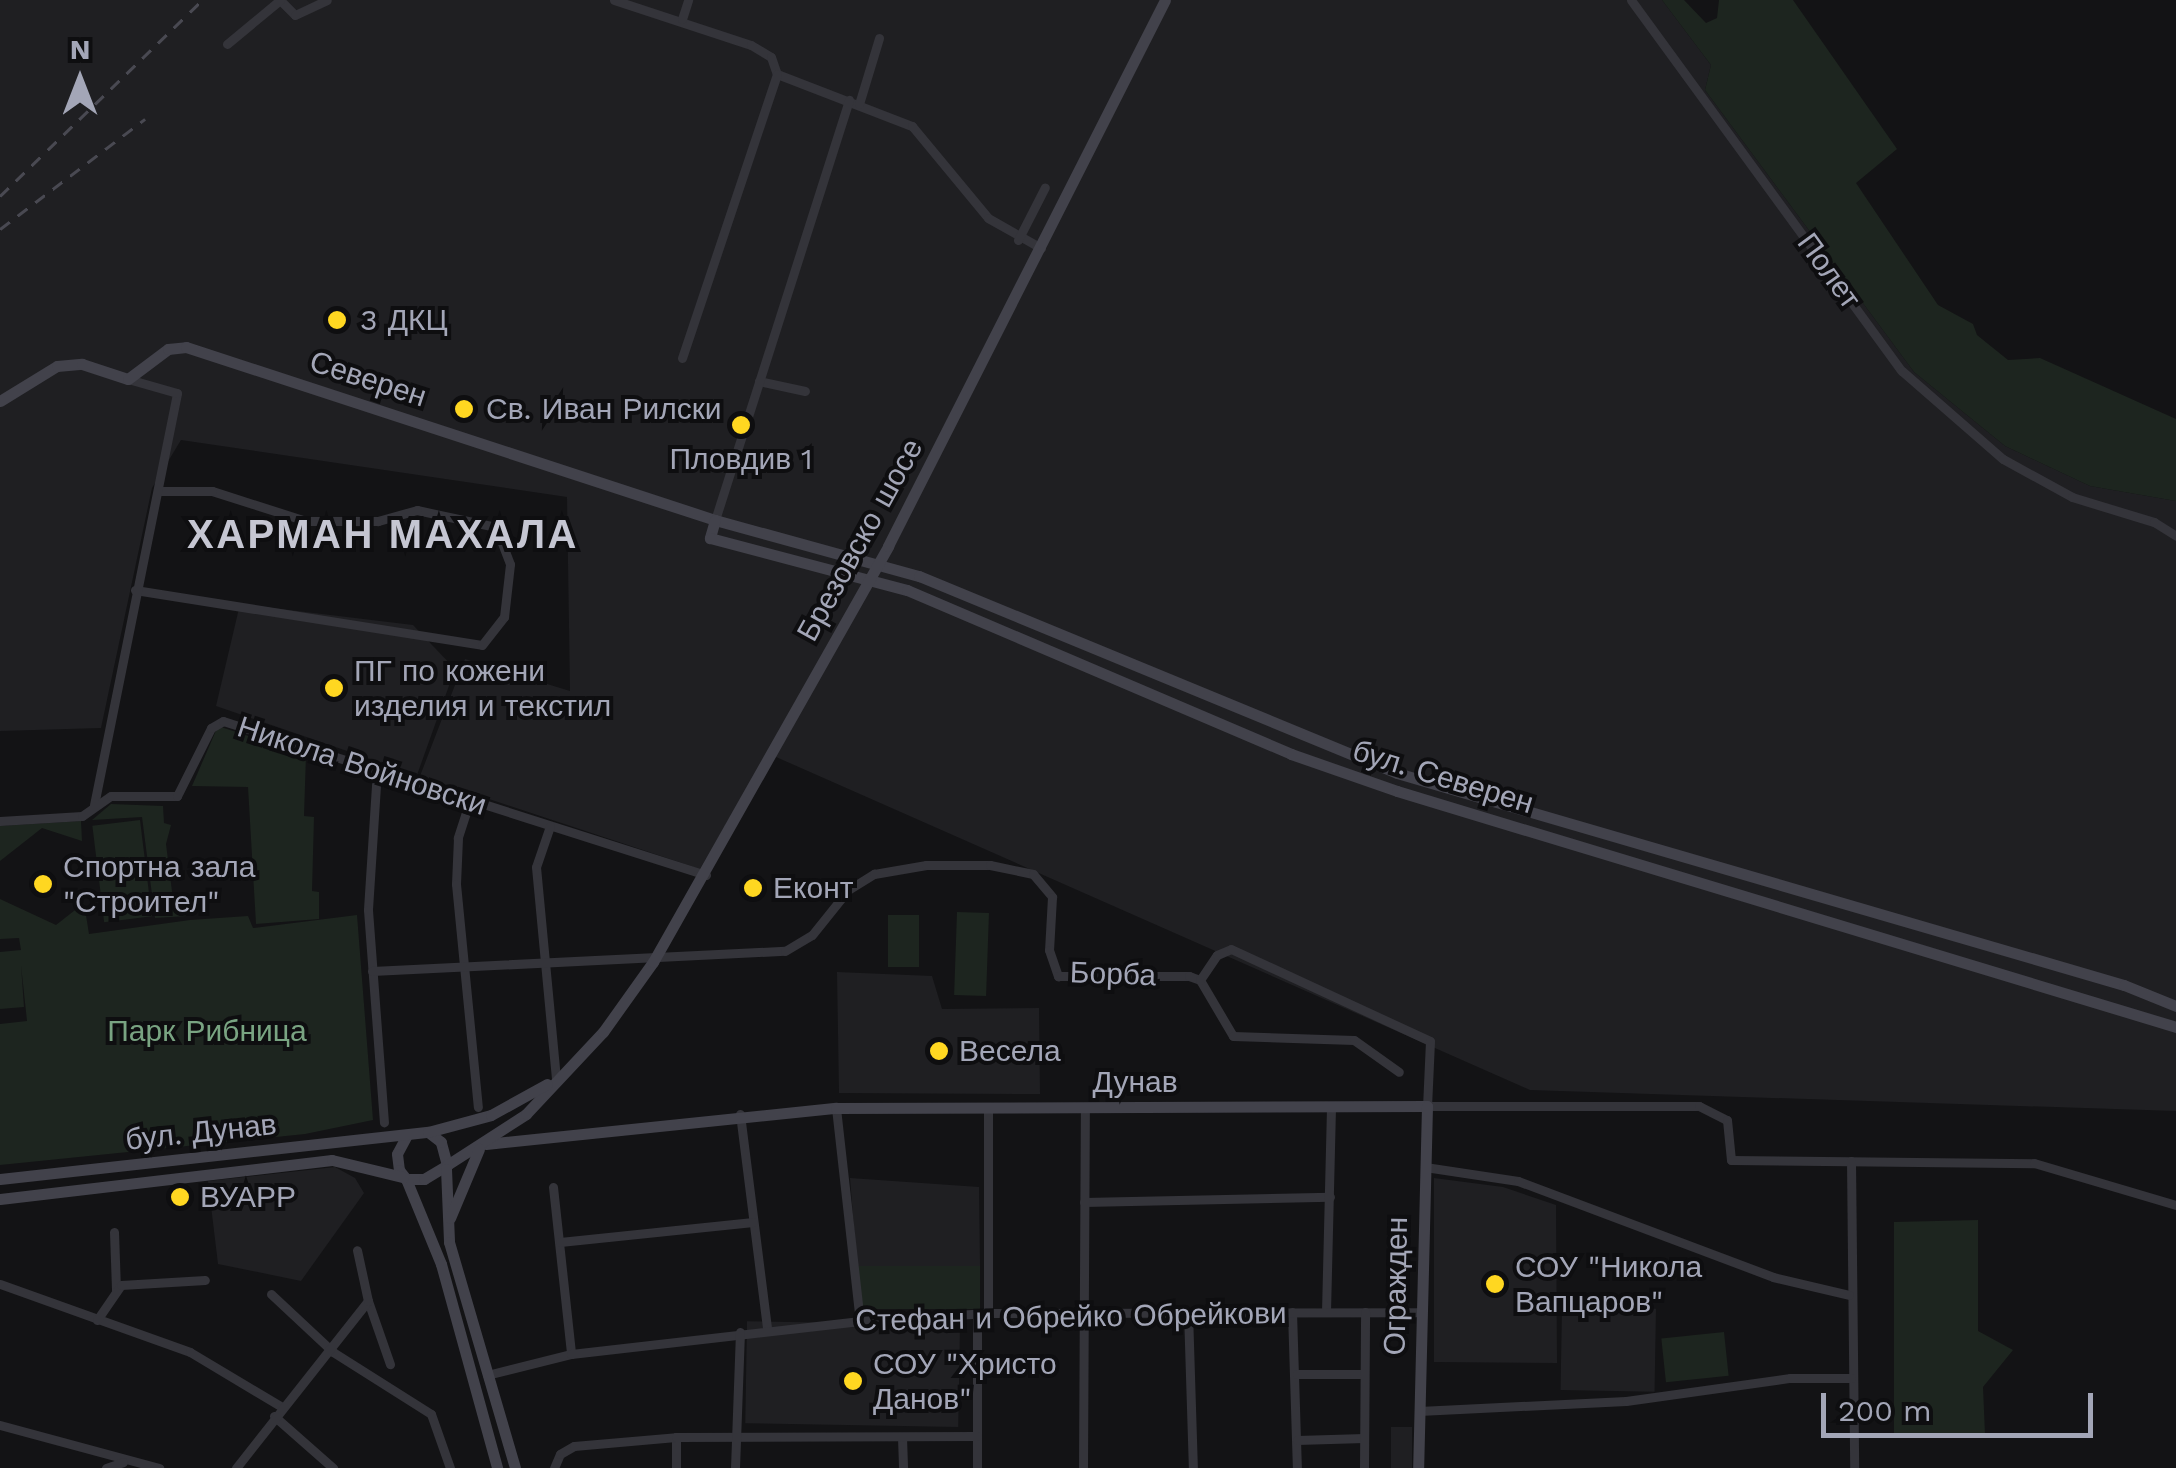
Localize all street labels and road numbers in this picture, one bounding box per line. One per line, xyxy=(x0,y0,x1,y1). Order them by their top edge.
street label: Полет xyxy=(1790,226,1868,316)
street label: Северен xyxy=(305,343,431,415)
street label: Брезовско шосе xyxy=(789,432,931,648)
street label: Никола Войновски xyxy=(233,709,491,823)
street label: бул. Северен xyxy=(1348,732,1538,822)
street label: Борба xyxy=(1069,955,1157,993)
street label: Дунав xyxy=(1092,1064,1178,1100)
street label: бул. Дунав xyxy=(124,1106,278,1158)
street label: Огражден xyxy=(1377,1216,1415,1356)
street label: Стефан и Обрейко Обрейкови xyxy=(855,1295,1287,1339)

